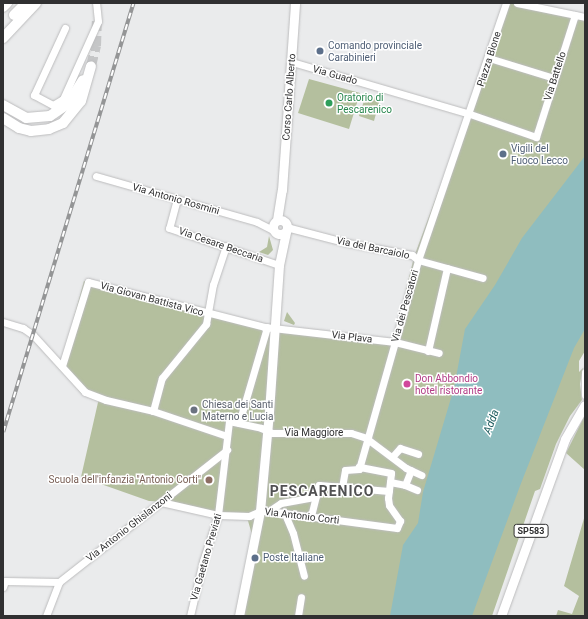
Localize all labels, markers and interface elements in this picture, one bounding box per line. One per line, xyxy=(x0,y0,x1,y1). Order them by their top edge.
street label: Piazza Bione xyxy=(474,30,504,88)
place label: Comando provinciale Carabinieri xyxy=(328,39,422,62)
marker: Comando provinciale Carabinieri xyxy=(315,46,325,56)
street label: Via Battello xyxy=(541,50,569,102)
street label: Corso Carlo Alberto xyxy=(280,53,298,141)
street label: Via Guado xyxy=(311,63,359,87)
place label: Oratorio di Pescarenico xyxy=(337,91,392,114)
marker: Oratorio di Pescarenico xyxy=(324,98,334,108)
place label: Vigili del Fuoco Lecco xyxy=(511,142,568,166)
marker: Vigili del Fuoco Lecco xyxy=(498,149,508,159)
street label: Via Antonio Rosmini xyxy=(131,181,221,217)
street label: Via Cesare Beccaria xyxy=(177,225,265,265)
street label: Via del Barcaiolo xyxy=(335,234,411,262)
street label: Via dei Pescatori xyxy=(389,268,421,344)
street label: Via Giovan Battista Vico xyxy=(99,279,205,319)
street label: Via Plava xyxy=(331,329,373,345)
place label: Don Abbondio hotel ristorante xyxy=(415,372,482,396)
marker: Don Abbondio hotel ristorante xyxy=(402,379,412,389)
place label: Chiesa dei Santi Materno e Lucia xyxy=(202,398,273,422)
marker: Chiesa dei Santi Materno e Lucia xyxy=(189,405,199,415)
water label: Adda xyxy=(481,408,503,436)
street label: Via Maggiore xyxy=(285,427,343,439)
place label: Scuola dell'infanzia "Antonio Corti" xyxy=(49,474,201,486)
marker: Scuola dell'infanzia "Antonio Corti" xyxy=(204,475,214,485)
district label: PESCARENICO xyxy=(270,483,374,499)
street label: Via Antonio Ghislanzoni xyxy=(84,490,174,564)
street label: Via Antonio Corti xyxy=(264,505,340,527)
street label: Via Gaetano Previati xyxy=(188,512,224,602)
road number: SP583 xyxy=(513,524,549,538)
place label: Poste Italiane xyxy=(263,552,324,564)
marker: Poste Italiane xyxy=(250,553,260,563)

